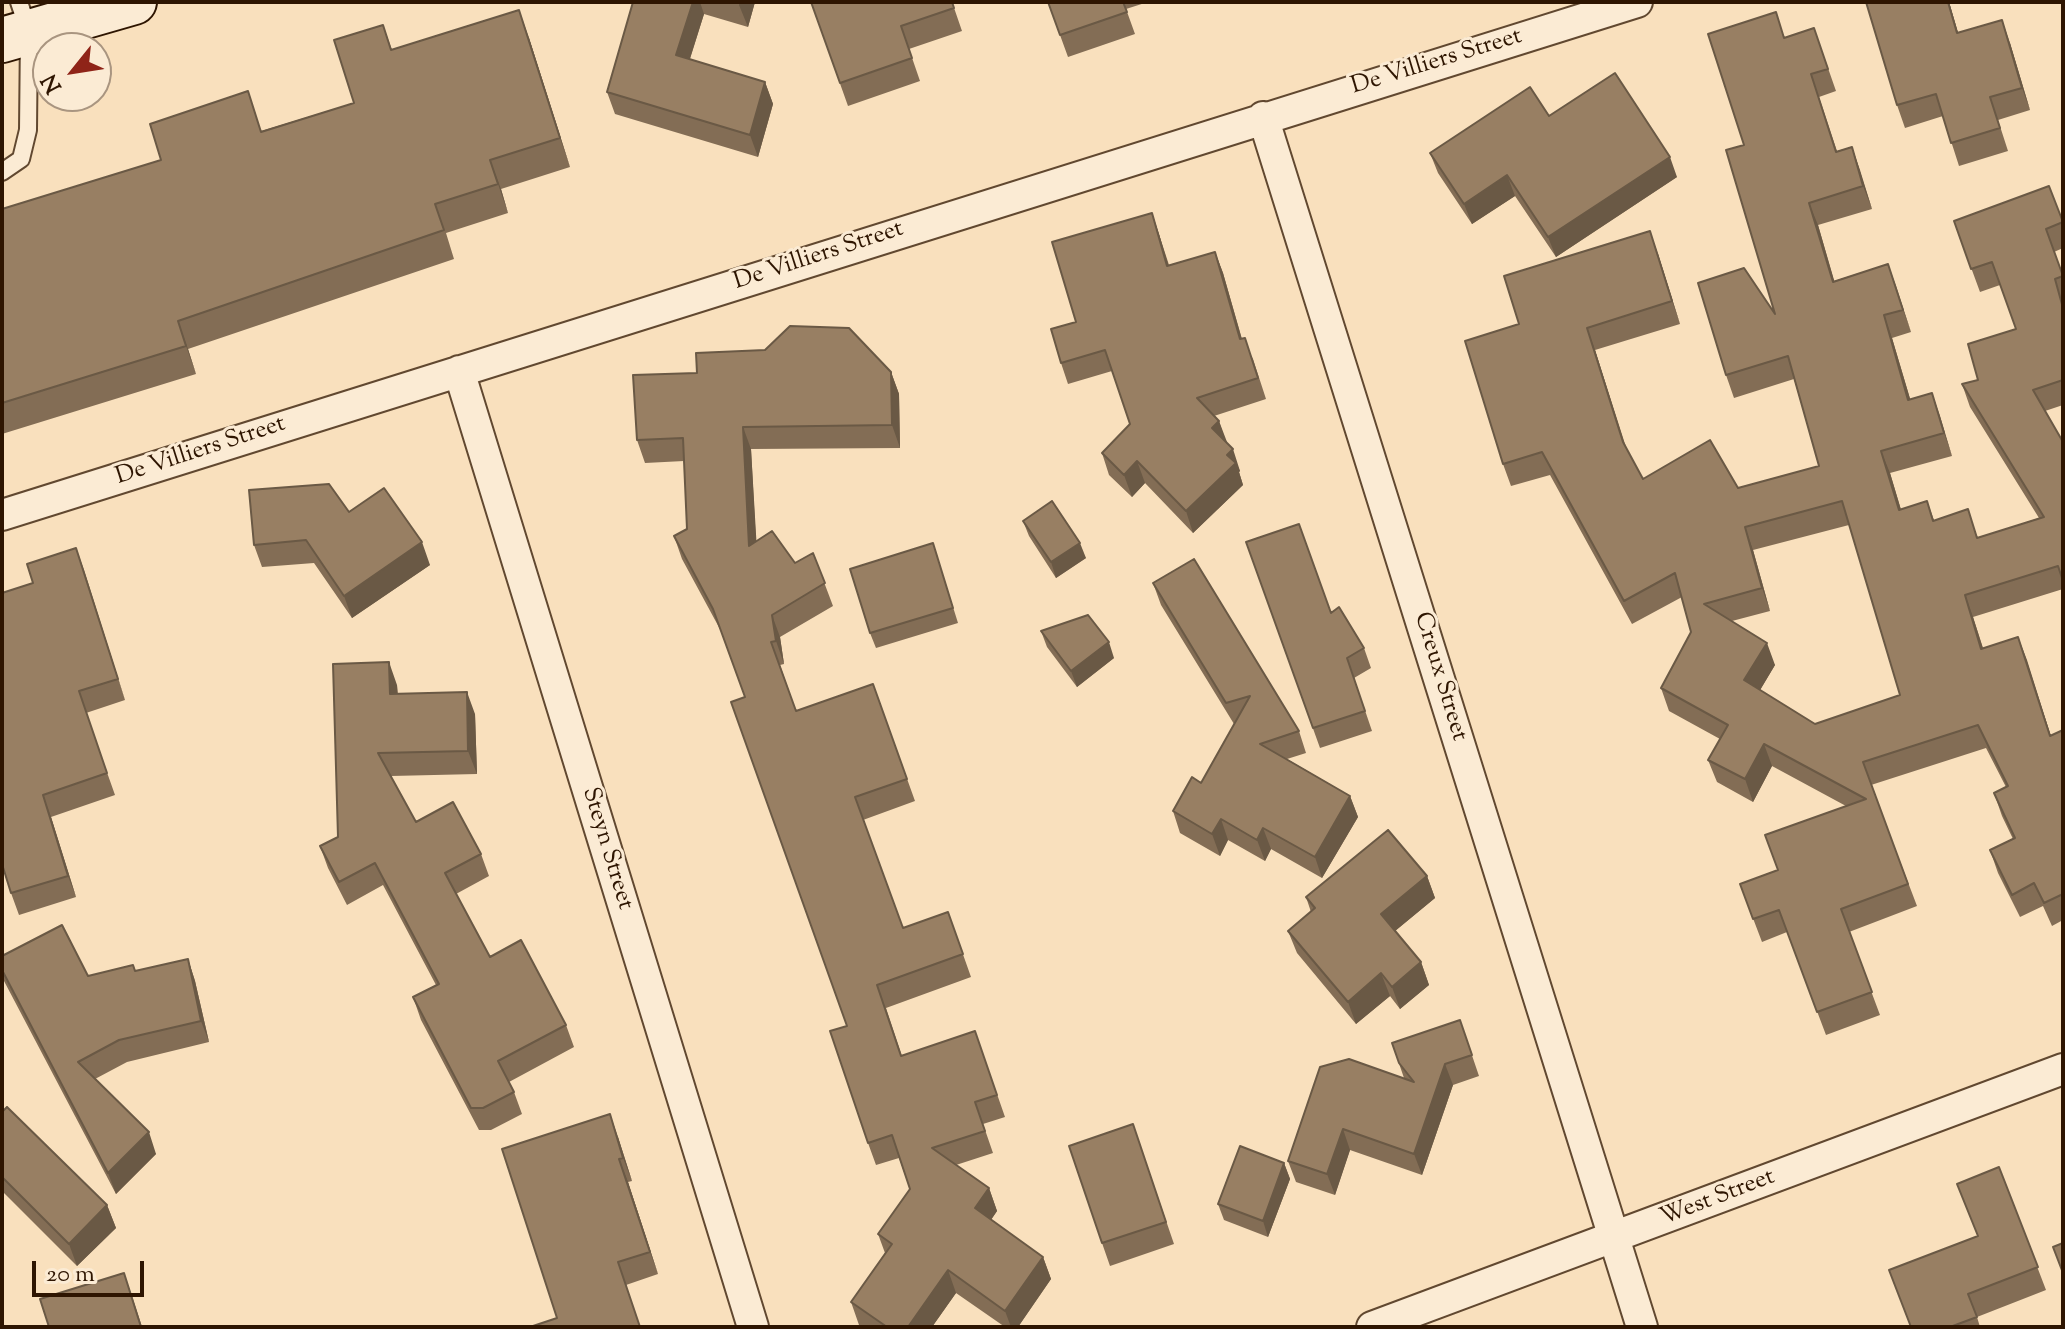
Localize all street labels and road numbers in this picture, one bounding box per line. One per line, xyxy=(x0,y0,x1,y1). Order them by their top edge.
street label: De Villiers Street xyxy=(1348,23,1526,103)
street label: De Villiers Street xyxy=(730,216,908,298)
street label: De Villiers Street xyxy=(112,411,290,493)
street label: Creux Street xyxy=(1406,609,1472,745)
street label: Steyn Street xyxy=(574,784,638,914)
street label: West Street xyxy=(1657,1164,1779,1234)

